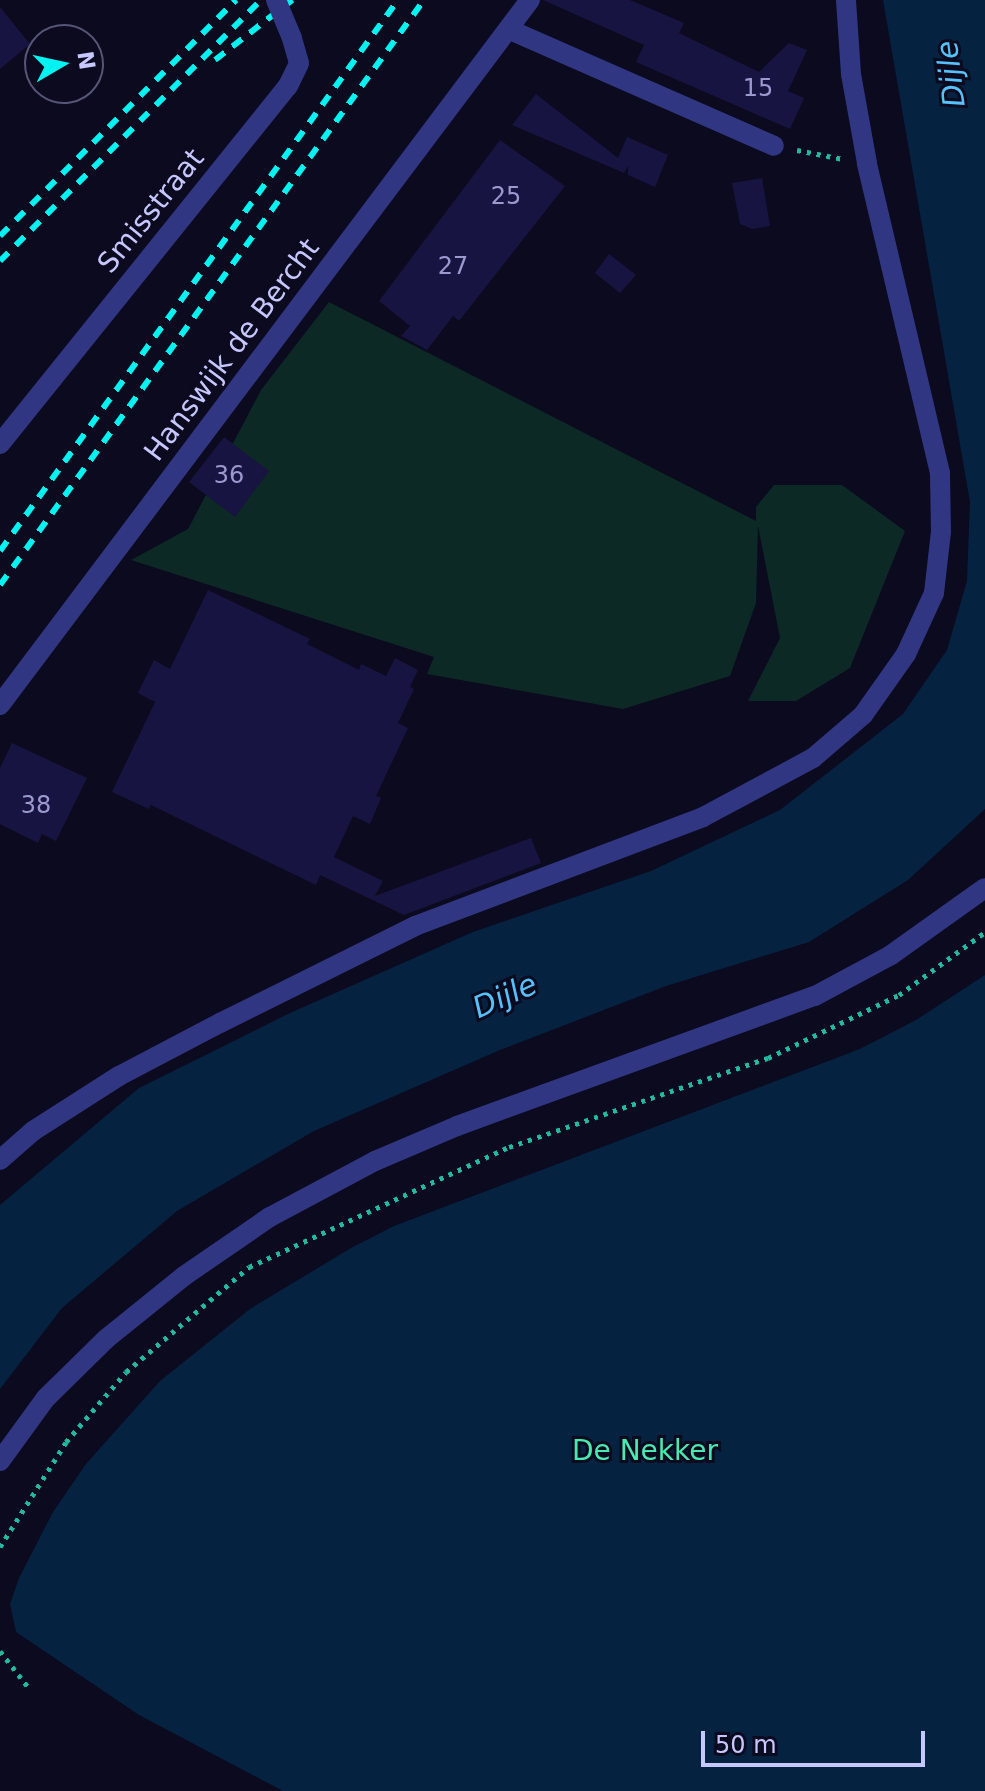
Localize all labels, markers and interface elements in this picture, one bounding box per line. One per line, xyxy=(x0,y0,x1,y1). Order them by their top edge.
north arrow xyxy=(24,24,104,104)
water label: Dijle xyxy=(929,39,973,109)
text: N xyxy=(72,49,100,72)
house number: 15 xyxy=(743,75,773,103)
street label: Smisstraat xyxy=(91,142,211,280)
house number: 25 xyxy=(491,183,521,211)
street label: Hanswijk de Bercht xyxy=(137,232,327,468)
house number: 27 xyxy=(438,253,468,281)
house number: 36 xyxy=(214,462,244,490)
house number: 38 xyxy=(21,792,51,820)
water label: Dijle xyxy=(467,966,543,1026)
park label: De Nekker xyxy=(572,1434,718,1468)
scale bar xyxy=(705,1715,929,1765)
text: 50 m xyxy=(715,1731,777,1759)

